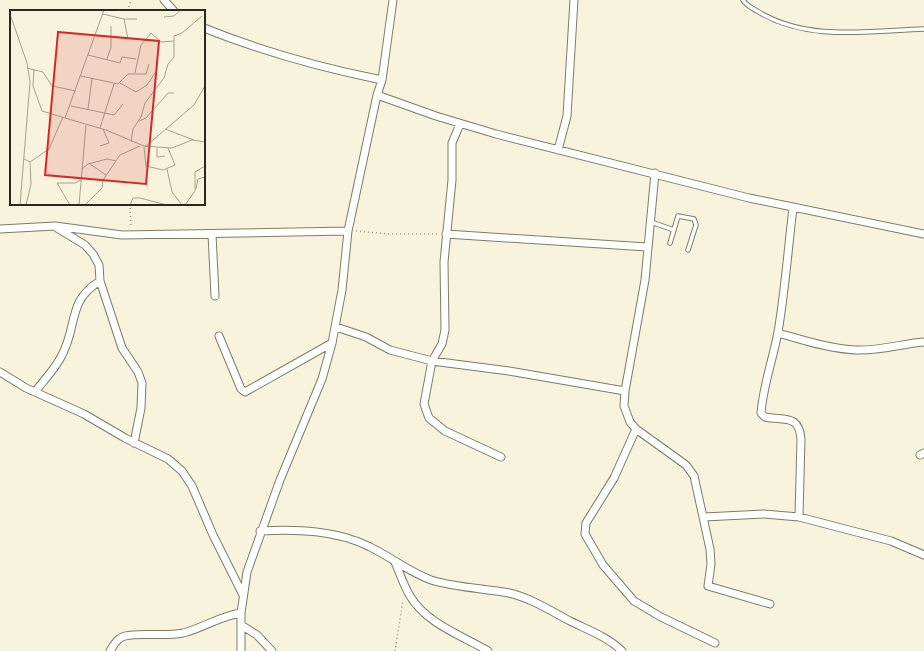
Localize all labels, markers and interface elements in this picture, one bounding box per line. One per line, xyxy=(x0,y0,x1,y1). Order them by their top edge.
inset map xyxy=(10,10,205,205)

